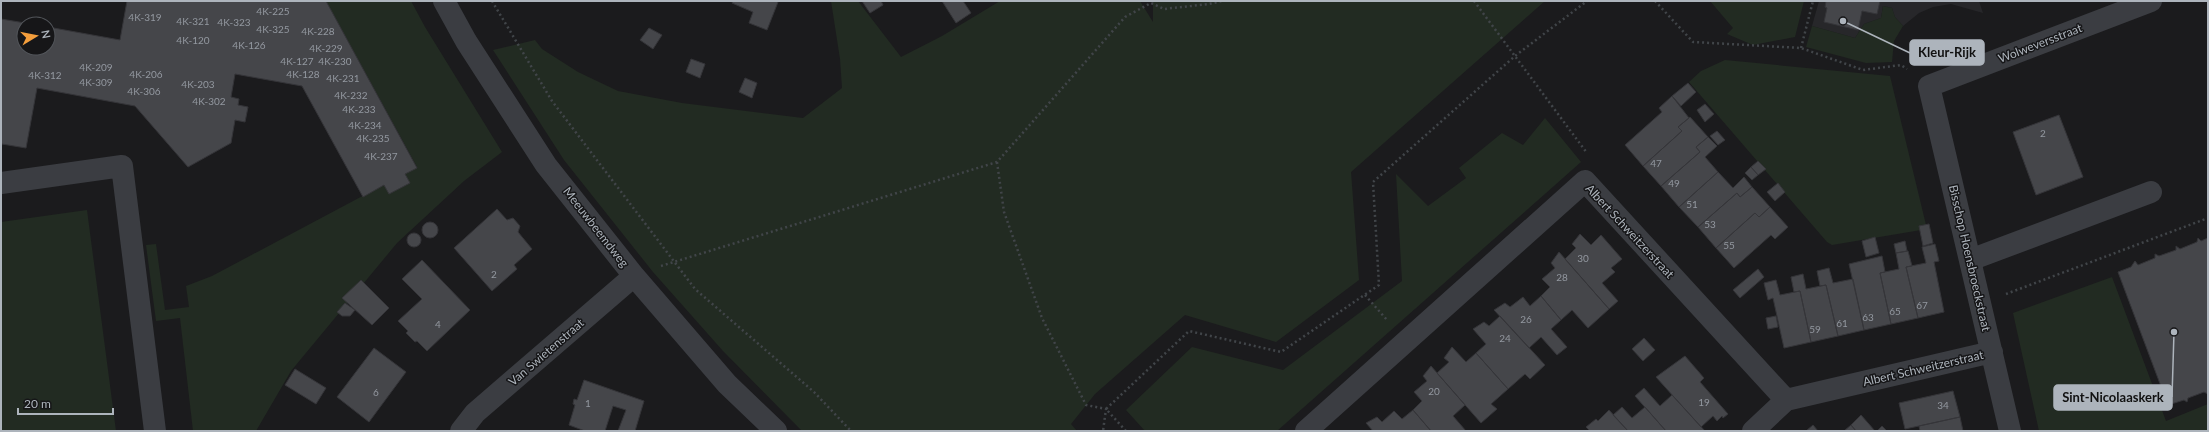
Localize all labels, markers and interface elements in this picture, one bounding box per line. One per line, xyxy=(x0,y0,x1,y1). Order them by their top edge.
house number: 4K-225 xyxy=(256,5,290,17)
house number: 4K-319 xyxy=(128,11,162,23)
house number: 4K-321 xyxy=(176,15,210,27)
north arrow xyxy=(16,16,56,56)
house number: 4K-323 xyxy=(217,16,251,28)
street label: Wolweversstraat xyxy=(1996,20,2085,66)
house number: 4K-325 xyxy=(256,23,290,35)
house number: 4K-228 xyxy=(301,25,335,37)
text: N xyxy=(39,29,53,39)
house number: 4K-120 xyxy=(176,34,210,46)
house number: 4K-126 xyxy=(232,39,266,51)
callout: Kleur-Rijk xyxy=(1910,40,1984,65)
house number: 4K-229 xyxy=(309,42,343,54)
text: Kleur-Rijk xyxy=(1918,44,1976,60)
house number: 4K-127 xyxy=(280,55,314,67)
house number: 4K-230 xyxy=(318,55,352,67)
house number: 4K-209 xyxy=(79,61,113,73)
house number: 4K-206 xyxy=(129,68,163,80)
house number: 4K-128 xyxy=(286,68,320,80)
house number: 4K-312 xyxy=(28,69,62,81)
house number: 4K-231 xyxy=(326,72,360,84)
house number: 4K-309 xyxy=(79,76,113,88)
house number: 4K-203 xyxy=(181,78,215,90)
house number: 4K-306 xyxy=(127,85,161,97)
house number: 4K-232 xyxy=(334,89,368,101)
house number: 4K-302 xyxy=(192,95,226,107)
house number: 4K-233 xyxy=(342,103,376,115)
house number: 4K-234 xyxy=(348,119,382,131)
house number: 2 xyxy=(2040,127,2046,139)
house number: 4K-235 xyxy=(356,132,390,144)
house number: 4K-237 xyxy=(364,150,398,162)
house number: 47 xyxy=(1650,157,1662,169)
house number: 49 xyxy=(1668,177,1680,189)
street label: Albert Schweitzerstraat xyxy=(1582,181,1678,282)
street label: Bisschop Hoensbroeckstraat xyxy=(1946,183,1994,333)
street label: Meeuwbeemdweg xyxy=(560,184,632,270)
house number: 51 xyxy=(1686,198,1698,210)
house number: 53 xyxy=(1704,218,1716,230)
house number: 55 xyxy=(1723,239,1735,251)
house number: 30 xyxy=(1577,252,1589,264)
house number: 2 xyxy=(491,268,497,280)
house number: 28 xyxy=(1556,271,1568,283)
house number: 67 xyxy=(1916,299,1928,311)
house number: 65 xyxy=(1889,305,1901,317)
house number: 63 xyxy=(1862,311,1874,323)
house number: 26 xyxy=(1520,313,1532,325)
street label: Van Swietenstraat xyxy=(505,315,587,389)
house number: 61 xyxy=(1836,317,1848,329)
house number: 4 xyxy=(435,318,441,330)
house number: 59 xyxy=(1809,323,1821,335)
house number: 24 xyxy=(1499,332,1511,344)
street label: Albert Schweitzerstraat xyxy=(1861,347,1985,389)
house number: 20 xyxy=(1428,385,1440,397)
callout: Sint-Nicolaaskerk xyxy=(2054,385,2172,410)
house number: 6 xyxy=(373,386,379,398)
text: Sint-Nicolaaskerk xyxy=(2062,389,2164,405)
scale bar xyxy=(18,390,113,416)
text: 20 m xyxy=(24,396,51,411)
house number: 19 xyxy=(1698,396,1710,408)
house number: 1 xyxy=(585,397,591,409)
house number: 34 xyxy=(1937,399,1949,411)

